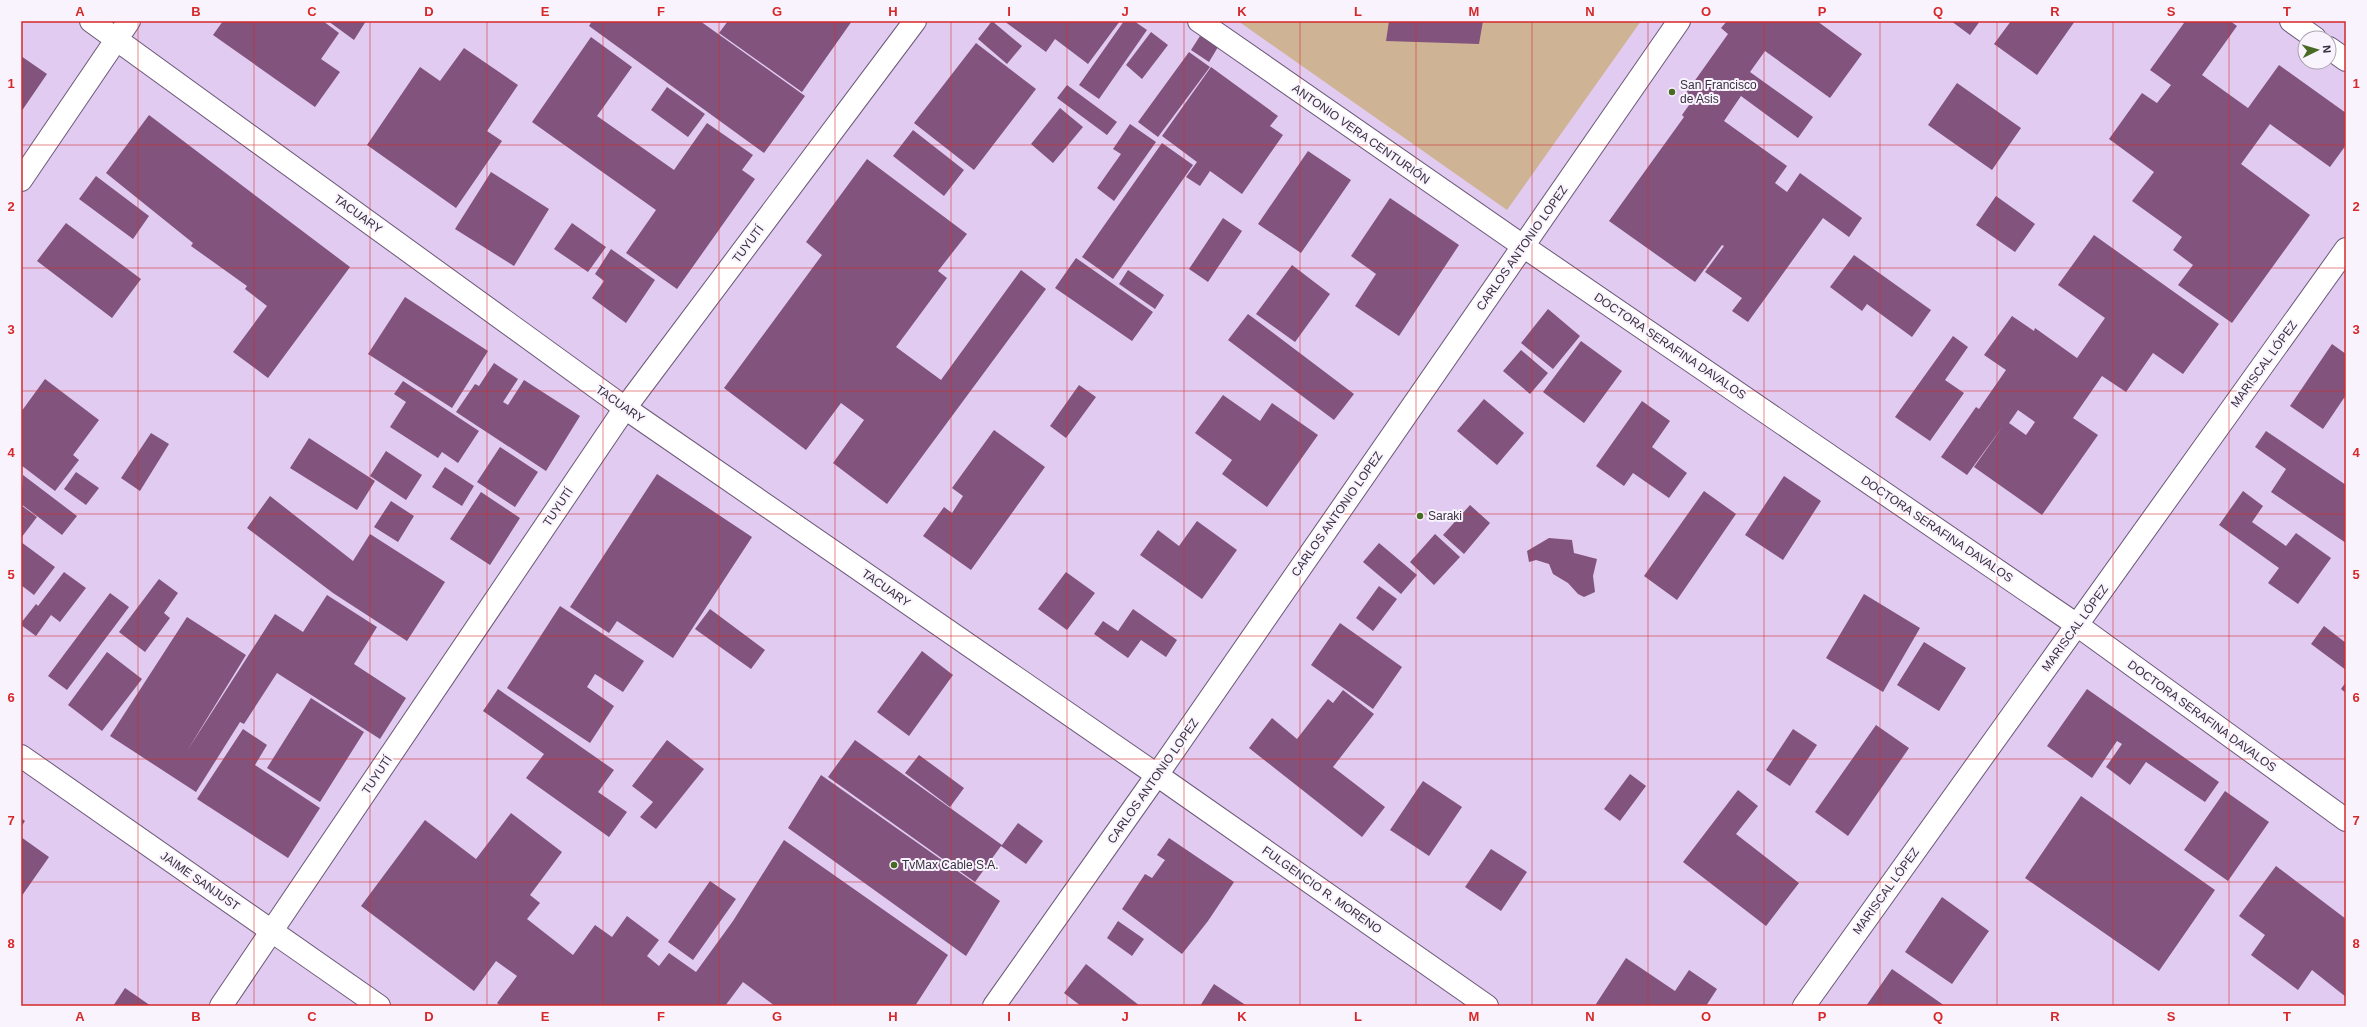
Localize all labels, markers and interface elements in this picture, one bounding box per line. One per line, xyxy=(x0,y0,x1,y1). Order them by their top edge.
text: A xyxy=(75,4,85,19)
text: B xyxy=(191,4,201,19)
text: C xyxy=(307,4,317,19)
text: D xyxy=(424,4,434,19)
text: E xyxy=(541,4,550,19)
text: F xyxy=(657,4,665,19)
text: G xyxy=(772,4,782,19)
text: H xyxy=(888,4,898,19)
text: I xyxy=(1007,4,1011,19)
text: J xyxy=(1121,4,1129,19)
text: K xyxy=(1237,4,1247,19)
text: L xyxy=(1354,4,1362,19)
text: M xyxy=(1469,4,1479,19)
text: N xyxy=(1585,4,1595,19)
text: O xyxy=(1701,4,1711,19)
text: P xyxy=(1818,4,1827,19)
text: Q xyxy=(1933,4,1943,19)
text: R xyxy=(2050,4,2060,19)
text: S xyxy=(2167,4,2176,19)
text: T xyxy=(2283,4,2291,19)
north arrow xyxy=(2297,30,2337,70)
text: N xyxy=(2321,45,2333,54)
text: 1 xyxy=(7,76,15,91)
text: 1 xyxy=(2352,76,2360,91)
place label: San Francisco de Asis xyxy=(1680,78,1757,106)
street label: ANTONIO VERA CENTURIÓN xyxy=(1290,80,1433,187)
marker: San Francisco de Asis xyxy=(1667,87,1677,97)
street label: CARLOS ANTONIO LOPEZ xyxy=(1473,183,1571,313)
street label: TACUARY xyxy=(331,192,385,236)
text: 2 xyxy=(7,199,15,214)
text: 2 xyxy=(2352,199,2360,214)
street label: TUYUTÍ xyxy=(729,221,767,266)
street label: DOCTORA SERAFINA DAVALOS xyxy=(1591,290,1749,402)
street label: MARISCAL LÓPEZ xyxy=(2227,317,2300,410)
text: 3 xyxy=(7,322,15,337)
text: 3 xyxy=(2352,322,2360,337)
street label: TACUARY xyxy=(593,382,647,426)
text: 4 xyxy=(7,445,15,460)
text: 4 xyxy=(2352,445,2360,460)
street label: CARLOS ANTONIO LOPEZ xyxy=(1288,449,1386,579)
street label: DOCTORA SERAFINA DAVALOS xyxy=(1858,473,2016,585)
street label: TUYUTÍ xyxy=(539,484,576,529)
place label: Saraki xyxy=(1428,509,1462,523)
marker: Saraki xyxy=(1415,511,1425,521)
street label: TACUARY xyxy=(859,566,913,610)
text: 5 xyxy=(7,567,15,582)
text: 5 xyxy=(2352,567,2360,582)
street label: MARISCAL LÓPEZ xyxy=(2038,581,2111,674)
street label: DOCTORA SERAFINA DAVALOS xyxy=(2125,657,2279,775)
text: 6 xyxy=(7,690,15,705)
text: 6 xyxy=(2352,690,2360,705)
street label: CARLOS ANTONIO LOPEZ xyxy=(1104,716,1202,846)
street label: TUYUTÍ xyxy=(358,752,395,797)
text: 7 xyxy=(7,813,15,828)
text: 7 xyxy=(2352,813,2360,828)
street label: FULGENCIO R. MORENO xyxy=(1260,843,1384,937)
street label: MARISCAL LÓPEZ xyxy=(1849,844,1922,937)
street label: JAIME SANJUST xyxy=(158,848,243,914)
place label: TvMax Cable S.A. xyxy=(902,858,999,872)
marker: TvMax Cable S.A. xyxy=(889,860,899,870)
text: 8 xyxy=(7,936,15,951)
text: 8 xyxy=(2352,936,2360,951)
text: A xyxy=(75,1009,85,1024)
text: B xyxy=(191,1009,201,1024)
text: C xyxy=(307,1009,317,1024)
text: D xyxy=(424,1009,434,1024)
text: E xyxy=(541,1009,550,1024)
text: F xyxy=(657,1009,665,1024)
text: G xyxy=(772,1009,782,1024)
text: H xyxy=(888,1009,898,1024)
text: I xyxy=(1007,1009,1011,1024)
text: J xyxy=(1121,1009,1129,1024)
text: K xyxy=(1237,1009,1247,1024)
text: L xyxy=(1354,1009,1362,1024)
text: M xyxy=(1469,1009,1479,1024)
text: N xyxy=(1585,1009,1595,1024)
text: O xyxy=(1701,1009,1711,1024)
text: P xyxy=(1818,1009,1827,1024)
text: Q xyxy=(1933,1009,1943,1024)
text: R xyxy=(2050,1009,2060,1024)
text: S xyxy=(2167,1009,2176,1024)
text: T xyxy=(2283,1009,2291,1024)

